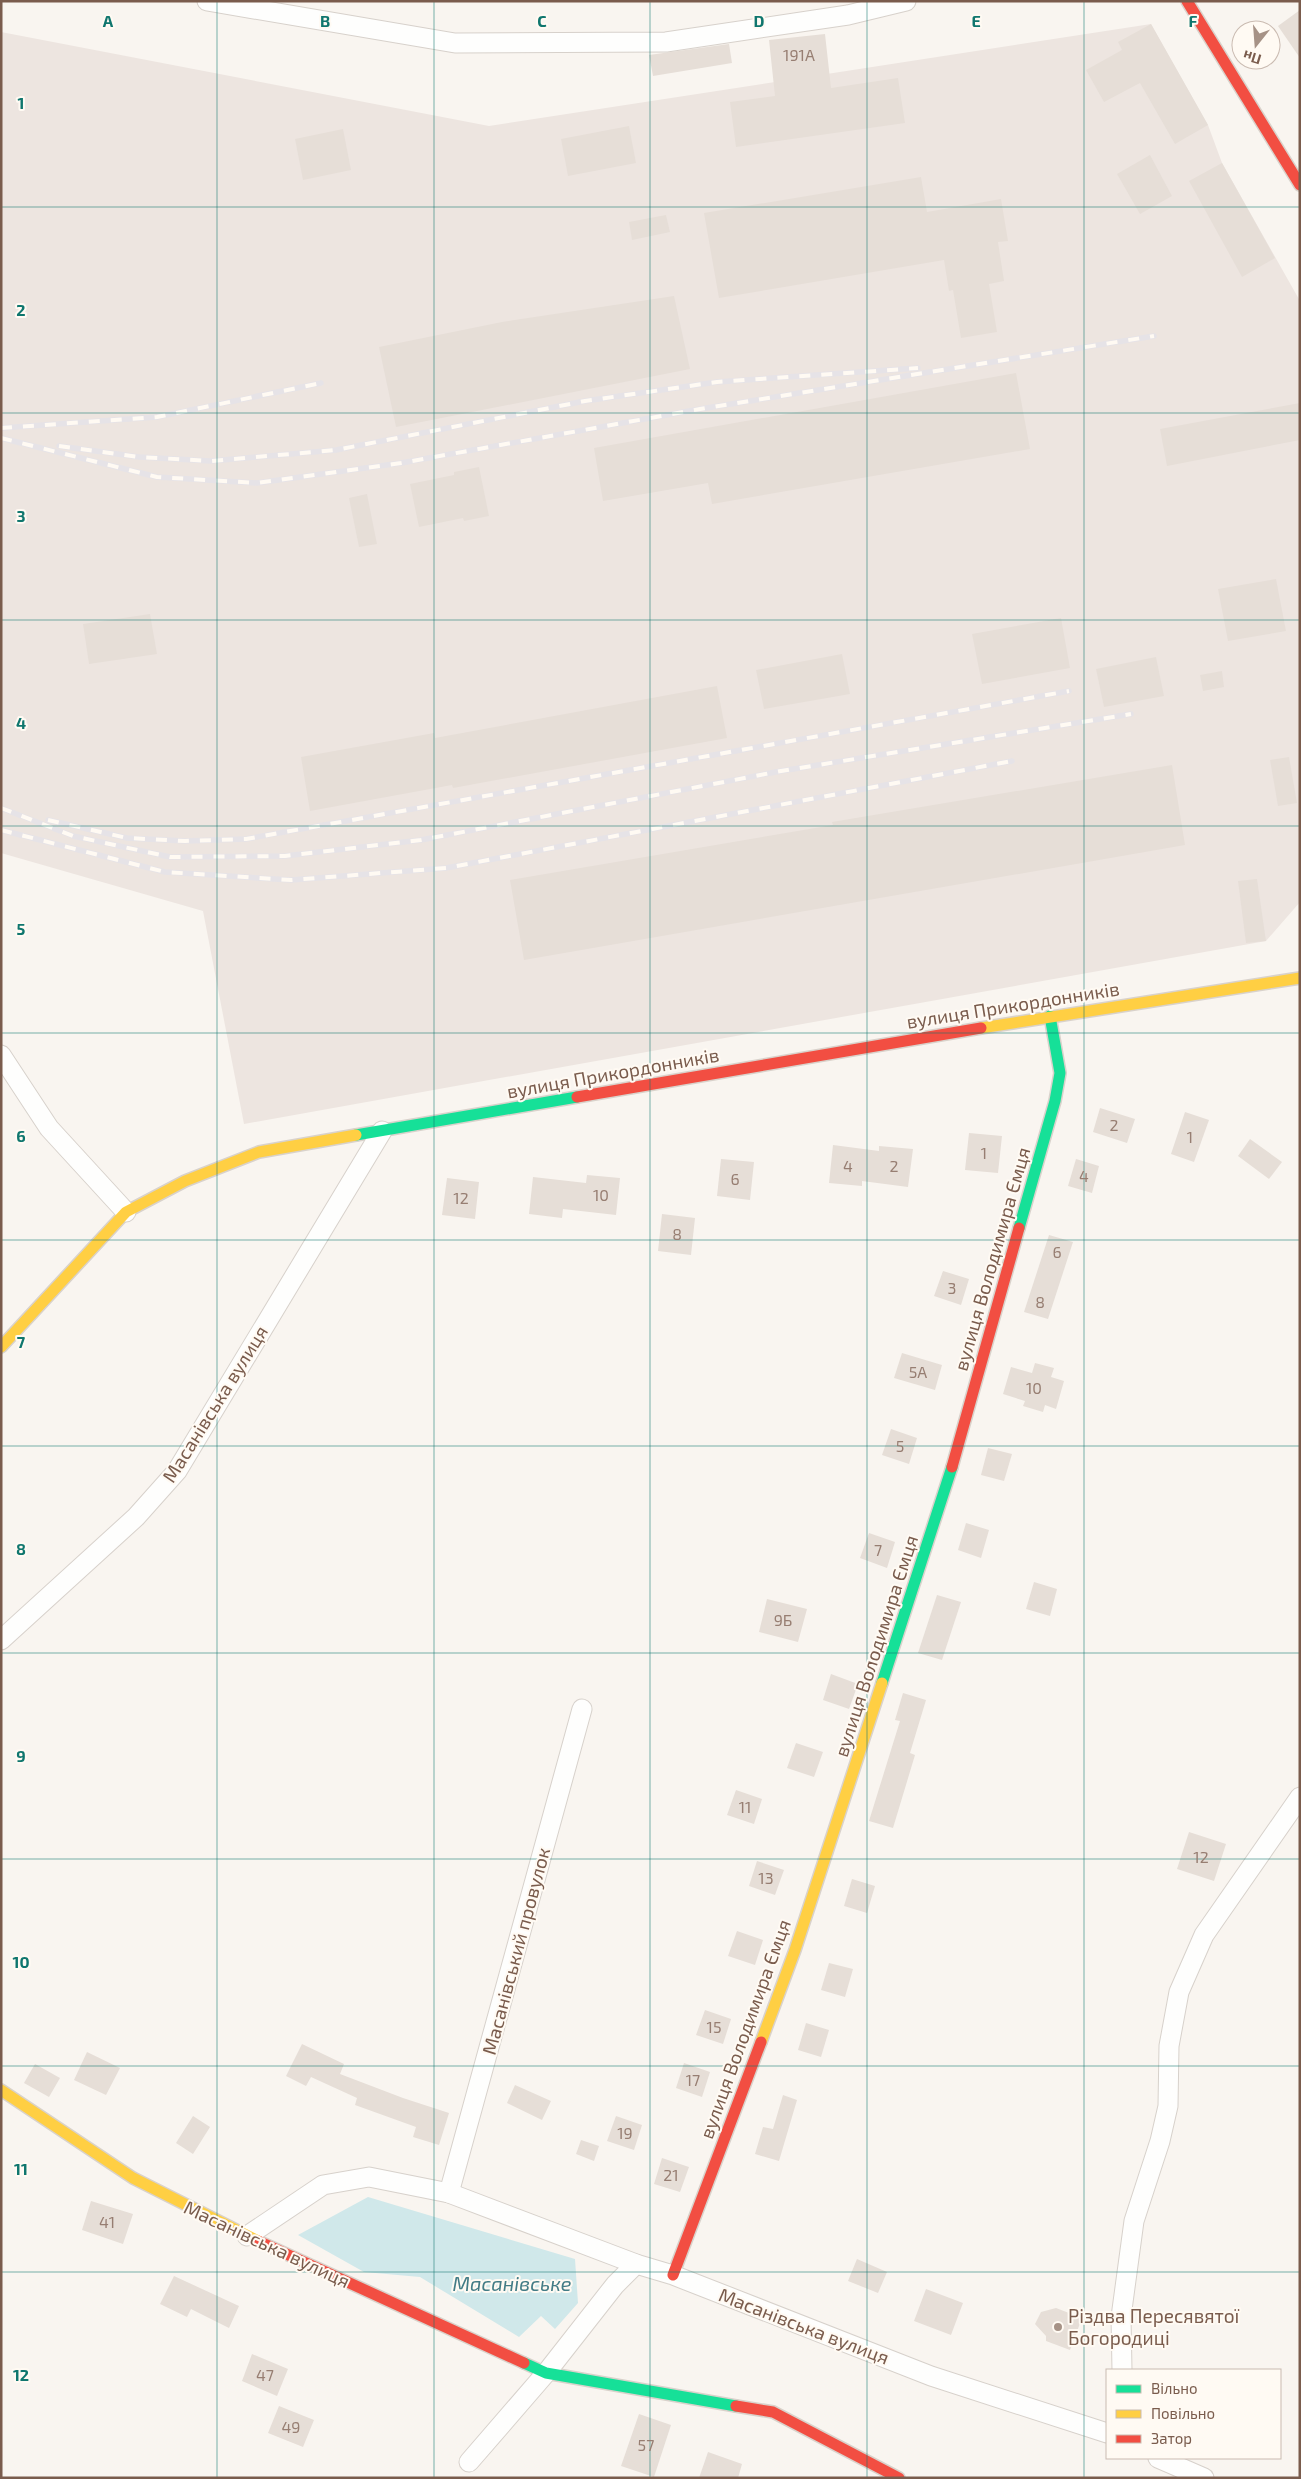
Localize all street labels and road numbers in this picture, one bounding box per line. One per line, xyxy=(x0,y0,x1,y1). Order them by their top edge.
street label: вулиця Прикордонників xyxy=(905,976,1121,1034)
street label: вулиця Прикордонників xyxy=(505,1042,721,1104)
street label: вулиця Володимира Ємця xyxy=(949,1144,1035,1374)
street label: Масанівська вулиця xyxy=(157,1321,273,1487)
street label: вулиця Володимира Ємця xyxy=(829,1532,923,1760)
street label: Масанівський провулок xyxy=(477,1845,555,2057)
street label: вулиця Володимира Ємця xyxy=(694,1916,796,2142)
street label: Масанівська вулиця xyxy=(180,2195,354,2293)
street label: Масанівська вулиця xyxy=(715,2282,893,2370)

